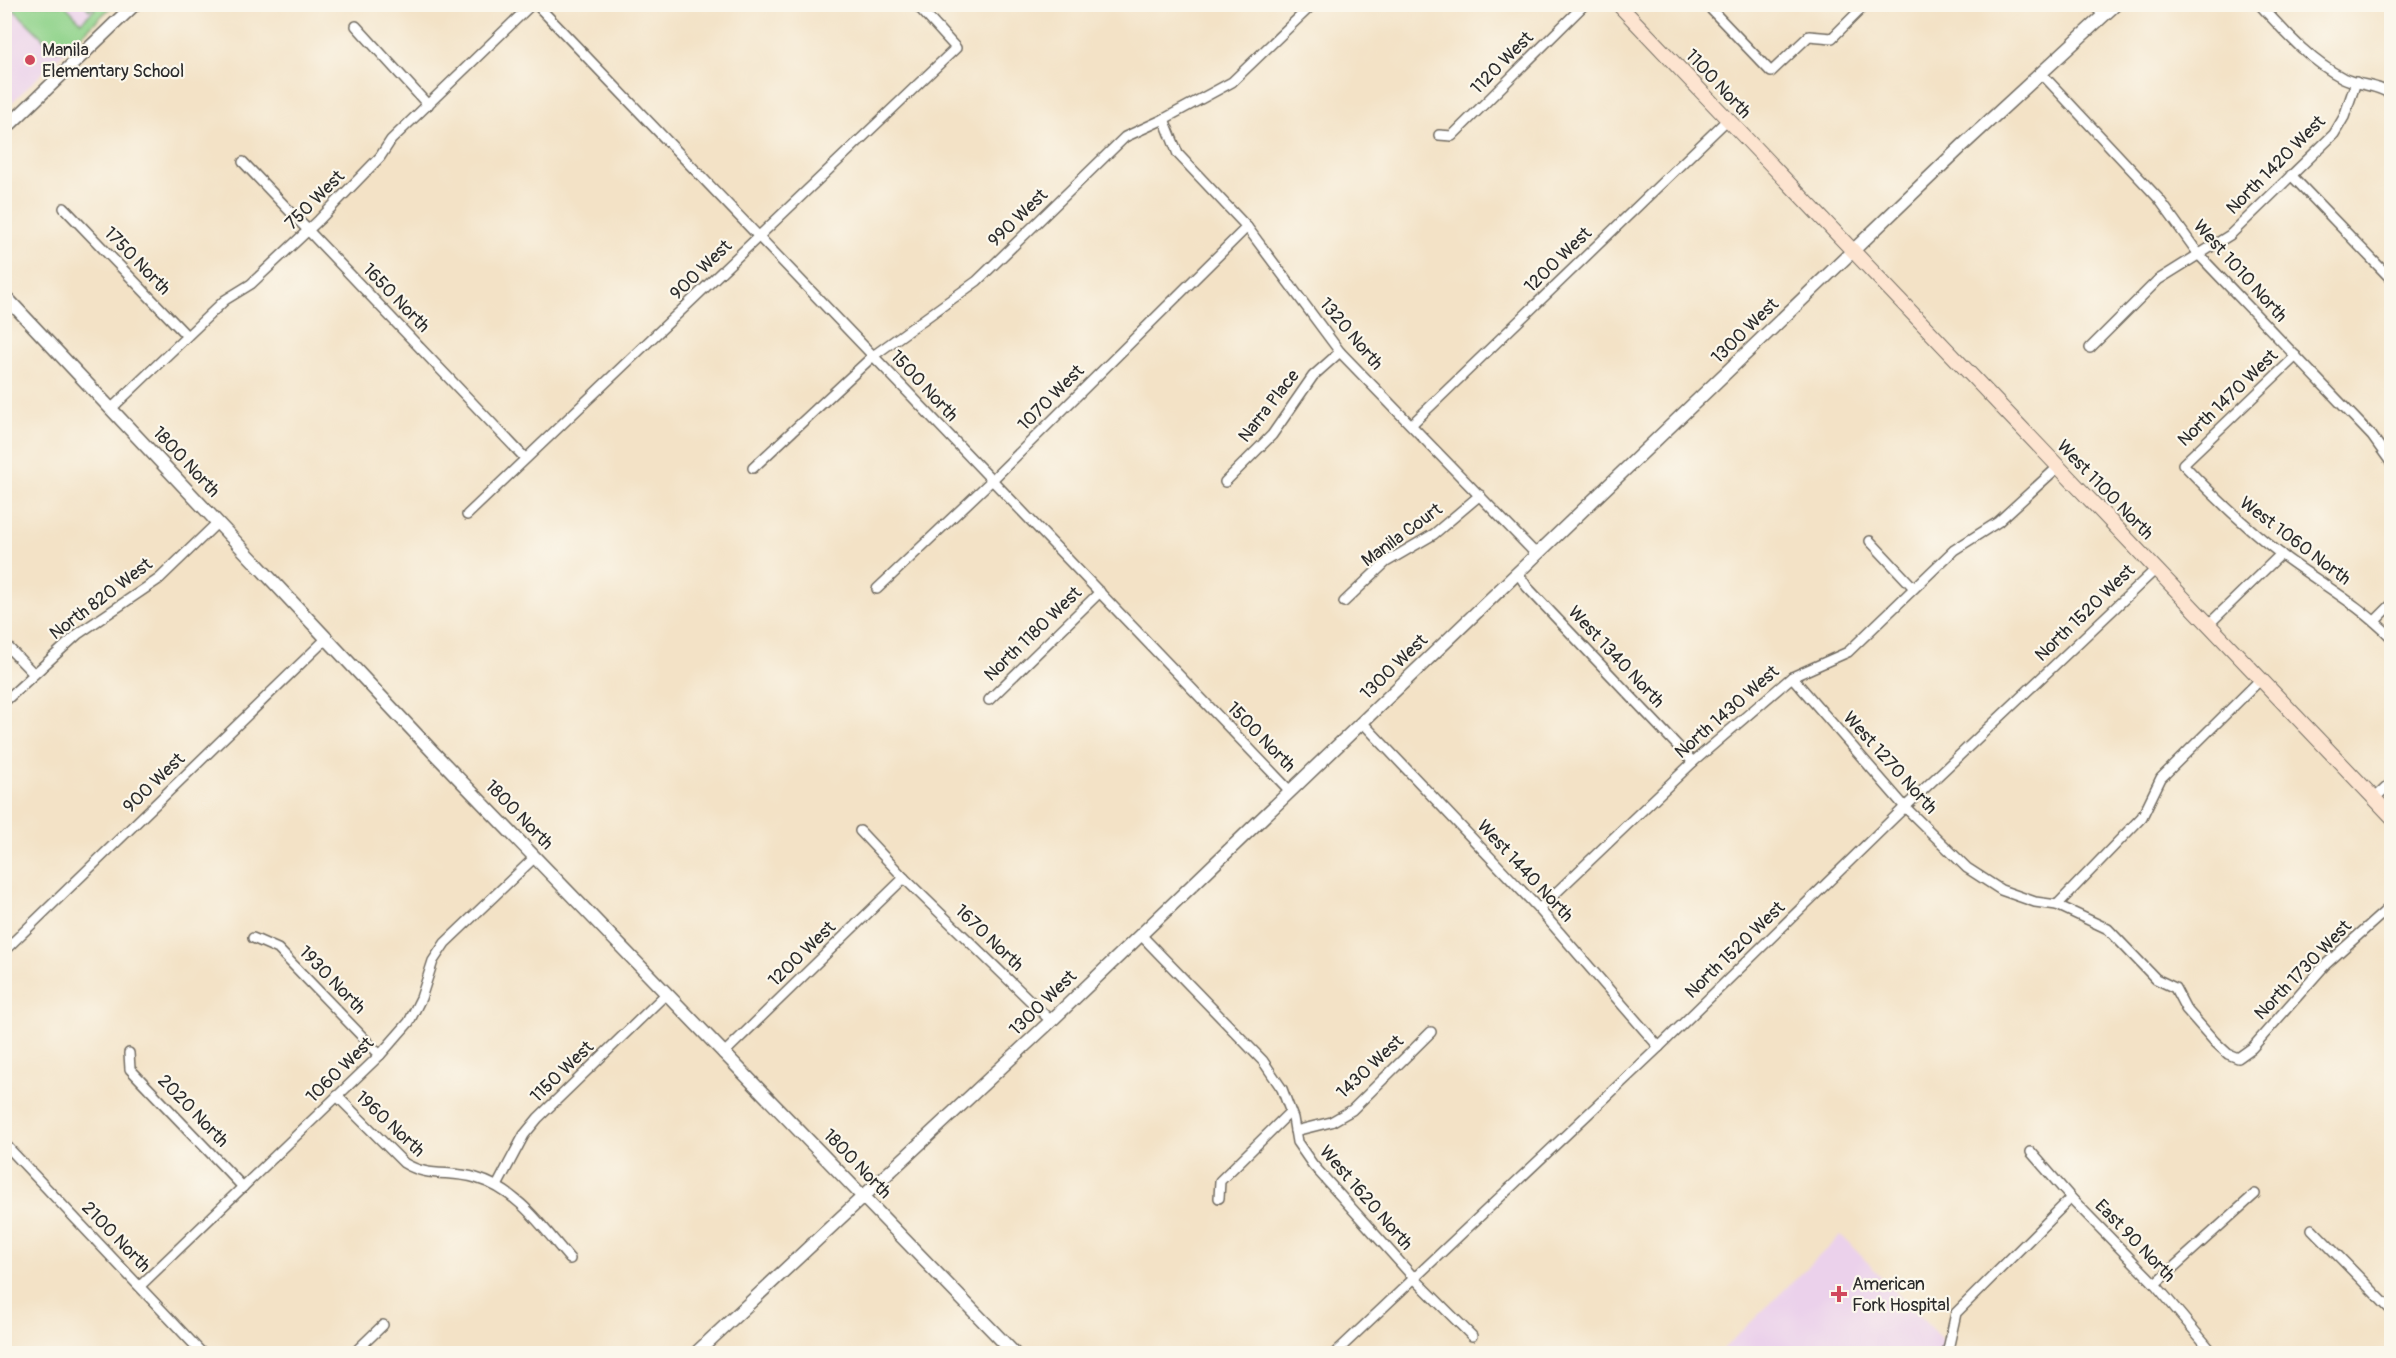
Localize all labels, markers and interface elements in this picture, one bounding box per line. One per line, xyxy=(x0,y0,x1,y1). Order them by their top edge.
street label: 1120 West xyxy=(1466,26,1539,99)
place label: Manila Elementary School xyxy=(42,39,184,83)
street label: 1100 North xyxy=(1680,45,1756,123)
marker: Manila Elementary School xyxy=(23,53,37,67)
street label: North 1420 West xyxy=(2221,110,2331,220)
street label: 750 West xyxy=(280,165,350,235)
street label: 990 West xyxy=(983,183,1053,252)
street label: West 1010 North xyxy=(2188,215,2292,327)
street label: 1750 North xyxy=(99,222,175,300)
street label: 1200 West xyxy=(1519,222,1597,298)
street label: 900 West xyxy=(665,234,737,305)
street label: 1650 North xyxy=(357,259,435,337)
street label: 1320 North xyxy=(1314,293,1388,375)
street label: 1300 West xyxy=(1706,293,1784,369)
street label: North 1470 West xyxy=(2173,344,2283,452)
street label: 1500 North xyxy=(885,346,963,426)
street label: 1070 West xyxy=(1013,359,1090,436)
street label: Narra Place xyxy=(1233,365,1305,447)
street label: 1800 North xyxy=(147,422,225,502)
street label: West 1100 North xyxy=(2052,435,2158,545)
street label: West 1060 North xyxy=(2235,492,2355,590)
street label: Manila Court xyxy=(1357,498,1447,572)
street label: North 820 West xyxy=(45,552,158,645)
street label: North 1520 West xyxy=(2030,559,2140,667)
street label: North 1180 West xyxy=(979,581,1087,686)
street label: West 1340 North xyxy=(1563,601,1669,713)
street label: 1300 West xyxy=(1355,629,1433,705)
street label: North 1430 West xyxy=(1670,660,1785,764)
street label: 1500 North xyxy=(1222,697,1300,777)
street label: West 1270 North xyxy=(1838,707,1942,819)
street label: 900 West xyxy=(118,747,190,818)
street label: 1800 North xyxy=(480,775,558,855)
street label: West 1440 North xyxy=(1472,815,1578,927)
street label: North 1520 West xyxy=(1680,896,1790,1004)
street label: 1670 North xyxy=(950,900,1028,976)
street label: North 1730 West xyxy=(2249,915,2357,1025)
street label: 1200 West xyxy=(763,916,841,992)
street label: 1930 North xyxy=(294,941,370,1019)
street label: 1300 West xyxy=(1004,965,1082,1041)
street label: 1430 West xyxy=(1332,1030,1409,1104)
street label: 1060 West xyxy=(301,1031,379,1108)
street label: 1150 West xyxy=(525,1036,599,1108)
street label: 2020 North xyxy=(153,1070,233,1152)
street label: 1960 North xyxy=(350,1086,430,1162)
street label: 1800 North xyxy=(818,1124,896,1204)
street label: West 1620 North xyxy=(1314,1141,1418,1255)
street label: East 90 North xyxy=(2090,1195,2180,1287)
street label: 2100 North xyxy=(77,1197,155,1277)
place label: American Fork Hospital xyxy=(1852,1273,1950,1317)
marker: American Fork Hospital xyxy=(1830,1285,1848,1303)

